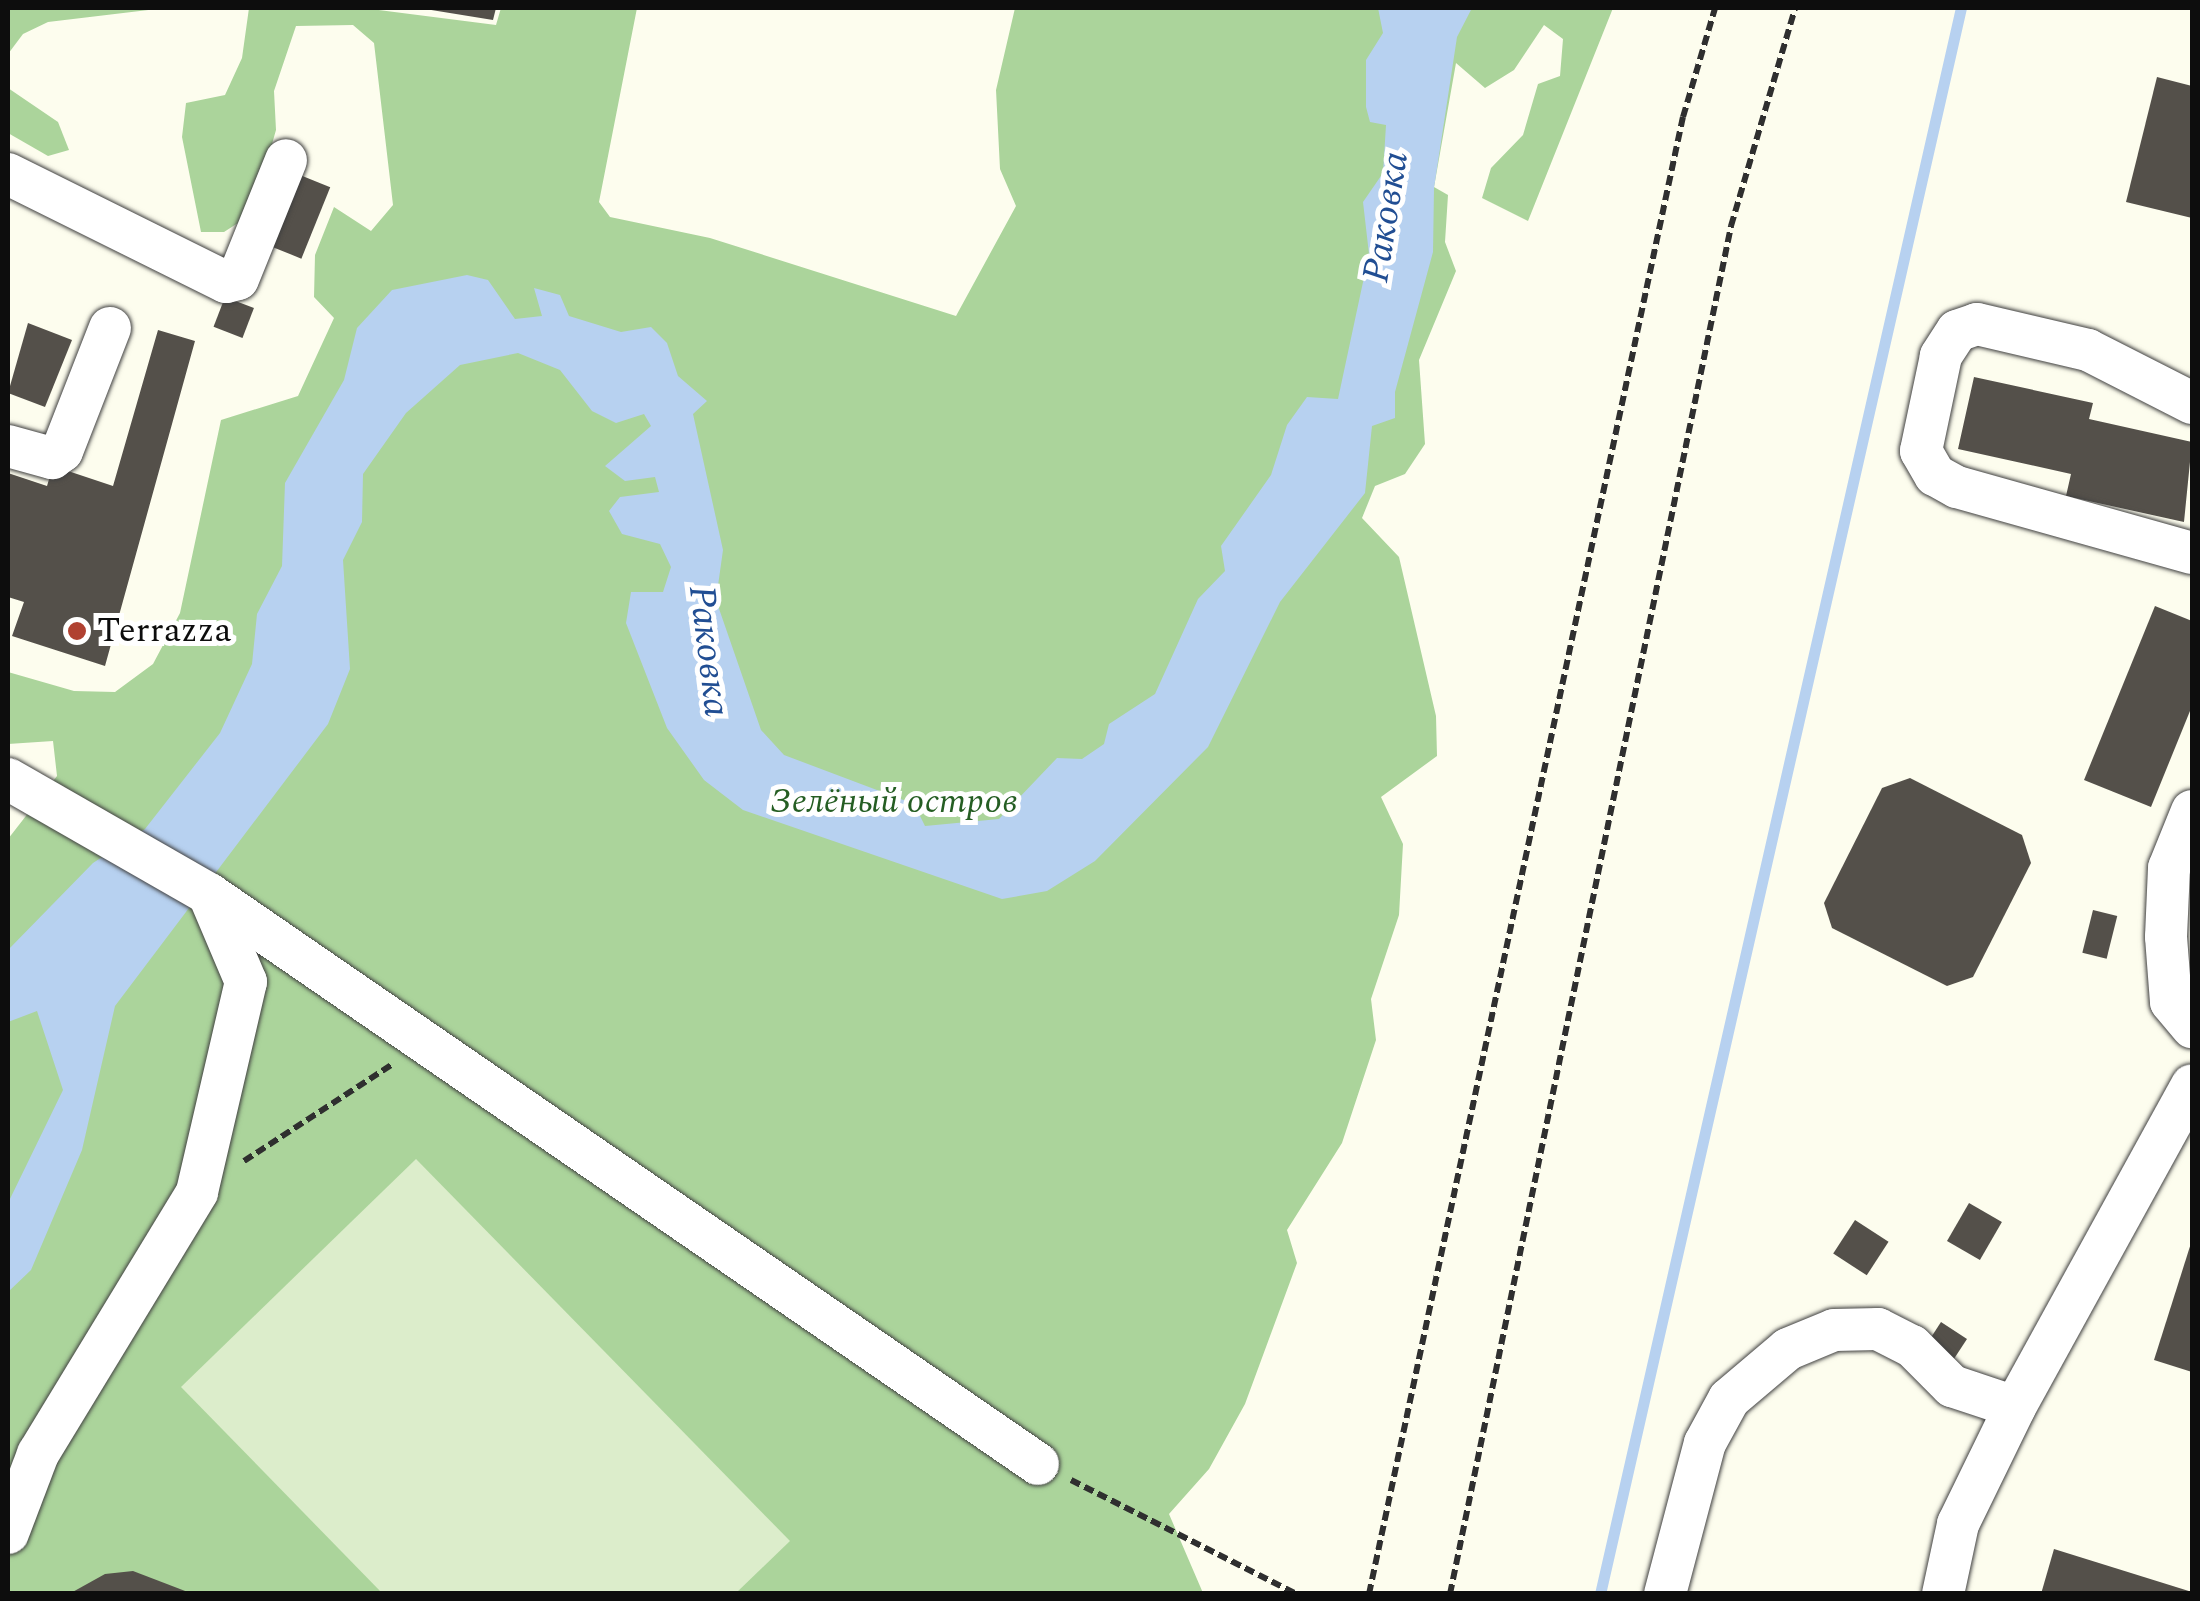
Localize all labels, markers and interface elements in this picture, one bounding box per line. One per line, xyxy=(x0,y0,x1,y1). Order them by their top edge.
water label: Раковка xyxy=(1354,148,1420,286)
water label: Раковка xyxy=(677,583,739,719)
place label: Terrazza xyxy=(97,610,232,652)
marker: Terrazza xyxy=(66,620,88,642)
park label: Зелёный остров xyxy=(770,781,1018,823)

